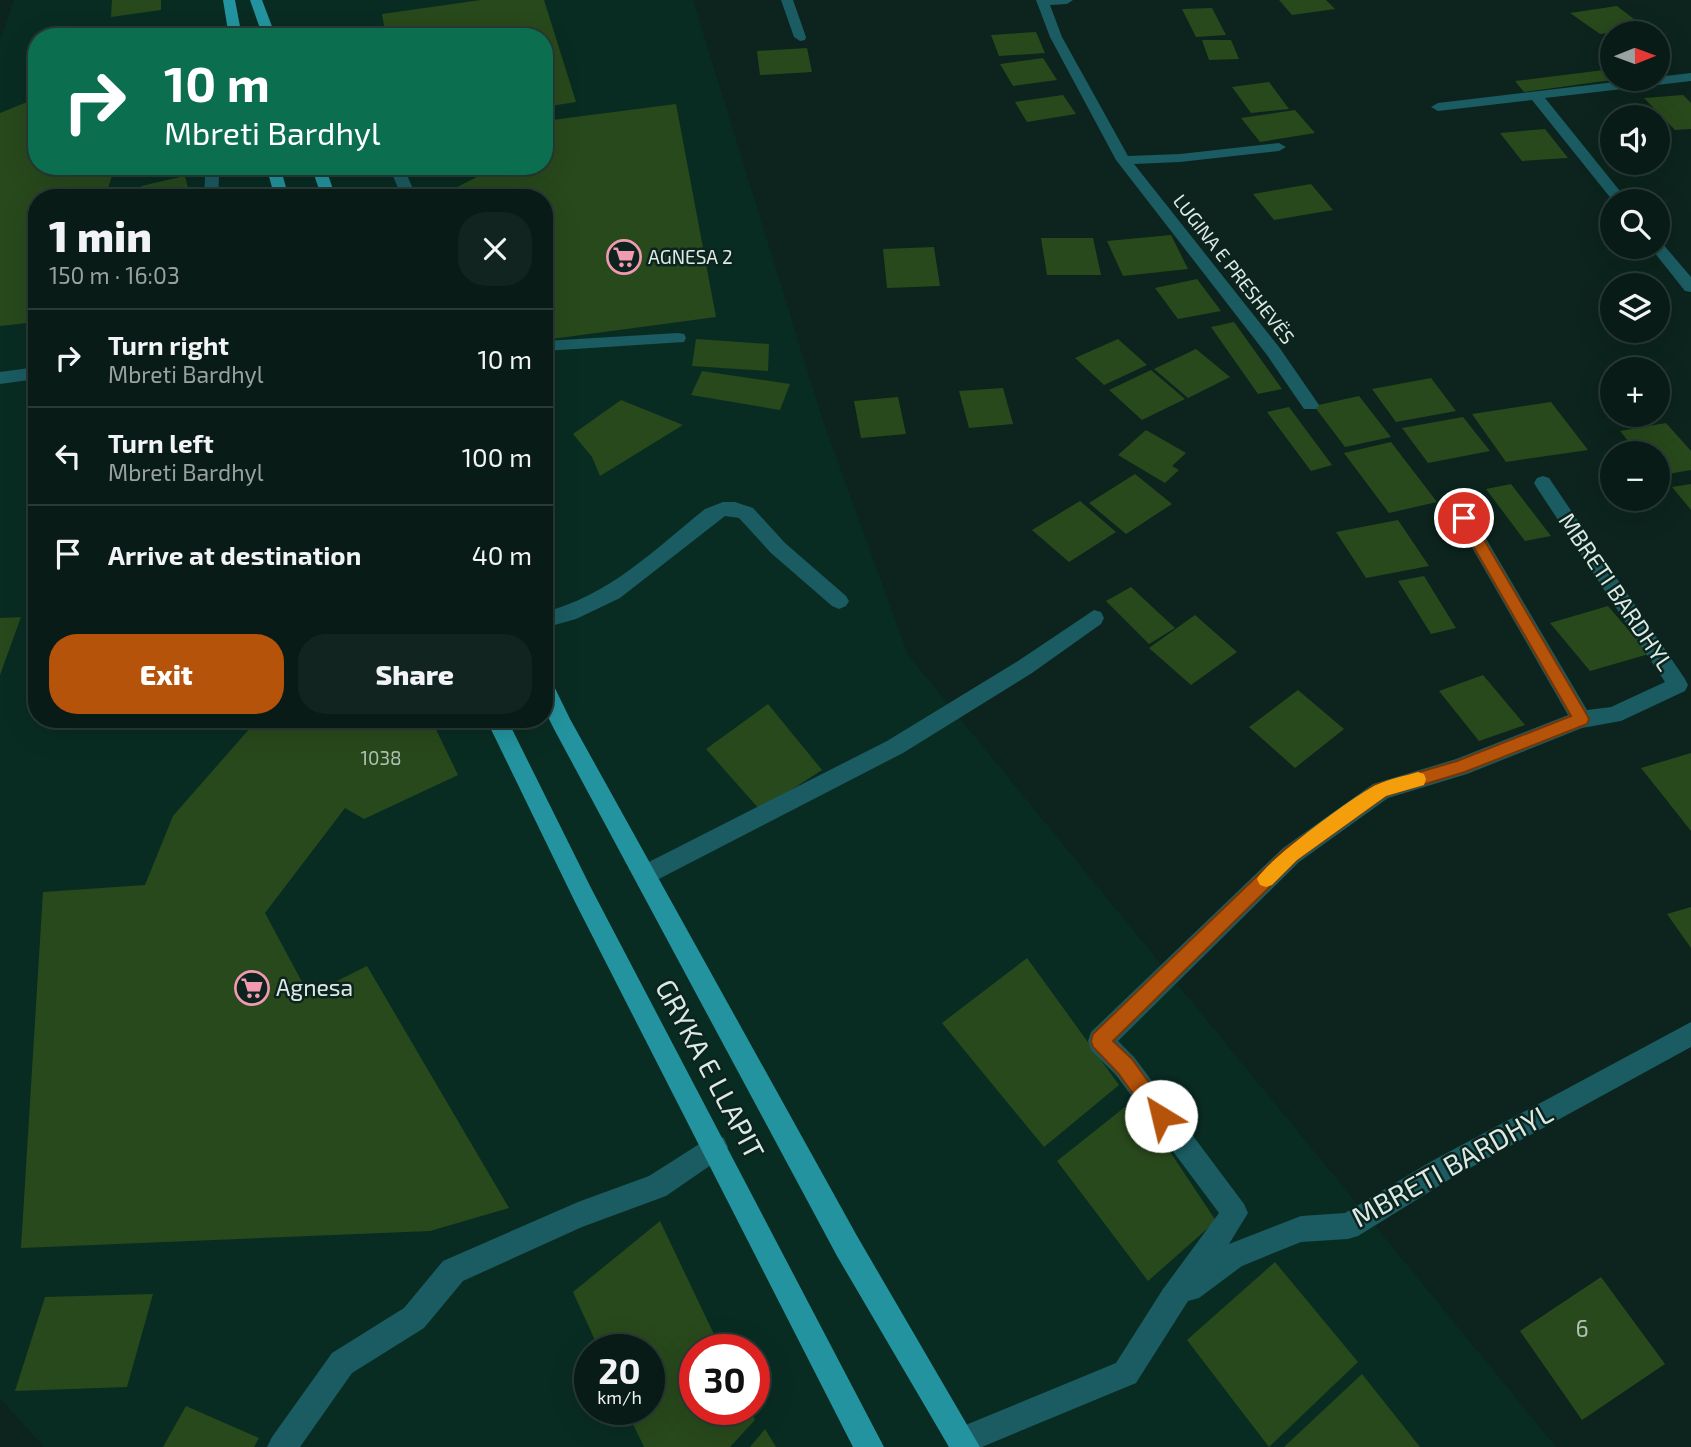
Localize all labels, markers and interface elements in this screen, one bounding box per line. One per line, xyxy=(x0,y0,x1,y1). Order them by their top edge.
north arrow xyxy=(1600,21,1670,91)
map controls xyxy=(1600,21,1670,511)
text: 10 m xyxy=(164,53,270,112)
icon: right xyxy=(49,56,140,147)
button: sound xyxy=(1600,105,1670,175)
text: Mbreti Bardhyl xyxy=(164,113,380,151)
street label: LUGINA E PRESHEVËS xyxy=(1169,189,1300,348)
button: search xyxy=(1600,189,1670,259)
text: 1 min xyxy=(49,210,152,260)
button: close xyxy=(458,212,532,286)
supermarket icon: AGNESA 2 xyxy=(605,238,643,276)
place label: AGNESA 2 xyxy=(648,245,733,268)
text: 150 m · 16:03 xyxy=(49,261,180,289)
button: layers xyxy=(1600,273,1670,343)
text: Turn right xyxy=(108,329,229,360)
icon: right xyxy=(49,339,87,377)
text: 10 m xyxy=(477,343,532,374)
button: + xyxy=(1600,357,1670,427)
text: Mbreti Bardhyl xyxy=(108,360,264,388)
text: Turn left xyxy=(108,427,214,458)
icon: left xyxy=(49,437,87,475)
text: 100 m xyxy=(462,441,532,472)
button: − xyxy=(1600,441,1670,511)
text: Mbreti Bardhyl xyxy=(108,458,264,486)
pin xyxy=(1434,488,1494,548)
icon: arrive xyxy=(1445,499,1483,537)
street label: MBRETI BARDHYL xyxy=(1554,507,1680,676)
icon: arrive xyxy=(49,535,87,573)
text: Arrive at destination xyxy=(108,539,361,570)
text: 40 m xyxy=(472,539,532,570)
button: Exit xyxy=(49,634,284,714)
button: Share xyxy=(298,634,532,714)
house number: 1038 xyxy=(360,746,402,769)
supermarket icon: Agnesa xyxy=(233,969,271,1007)
place label: Agnesa xyxy=(276,973,353,1001)
street label: GRYKA E LLAPIT xyxy=(649,973,772,1164)
position arrow xyxy=(1124,1079,1198,1153)
street label: MBRETI BARDHYL xyxy=(1345,1095,1558,1233)
house number: 6 xyxy=(1575,1314,1589,1342)
speed limit sign: 30 xyxy=(679,1334,770,1425)
text: 20 xyxy=(598,1349,641,1391)
text: km/h xyxy=(597,1386,642,1408)

